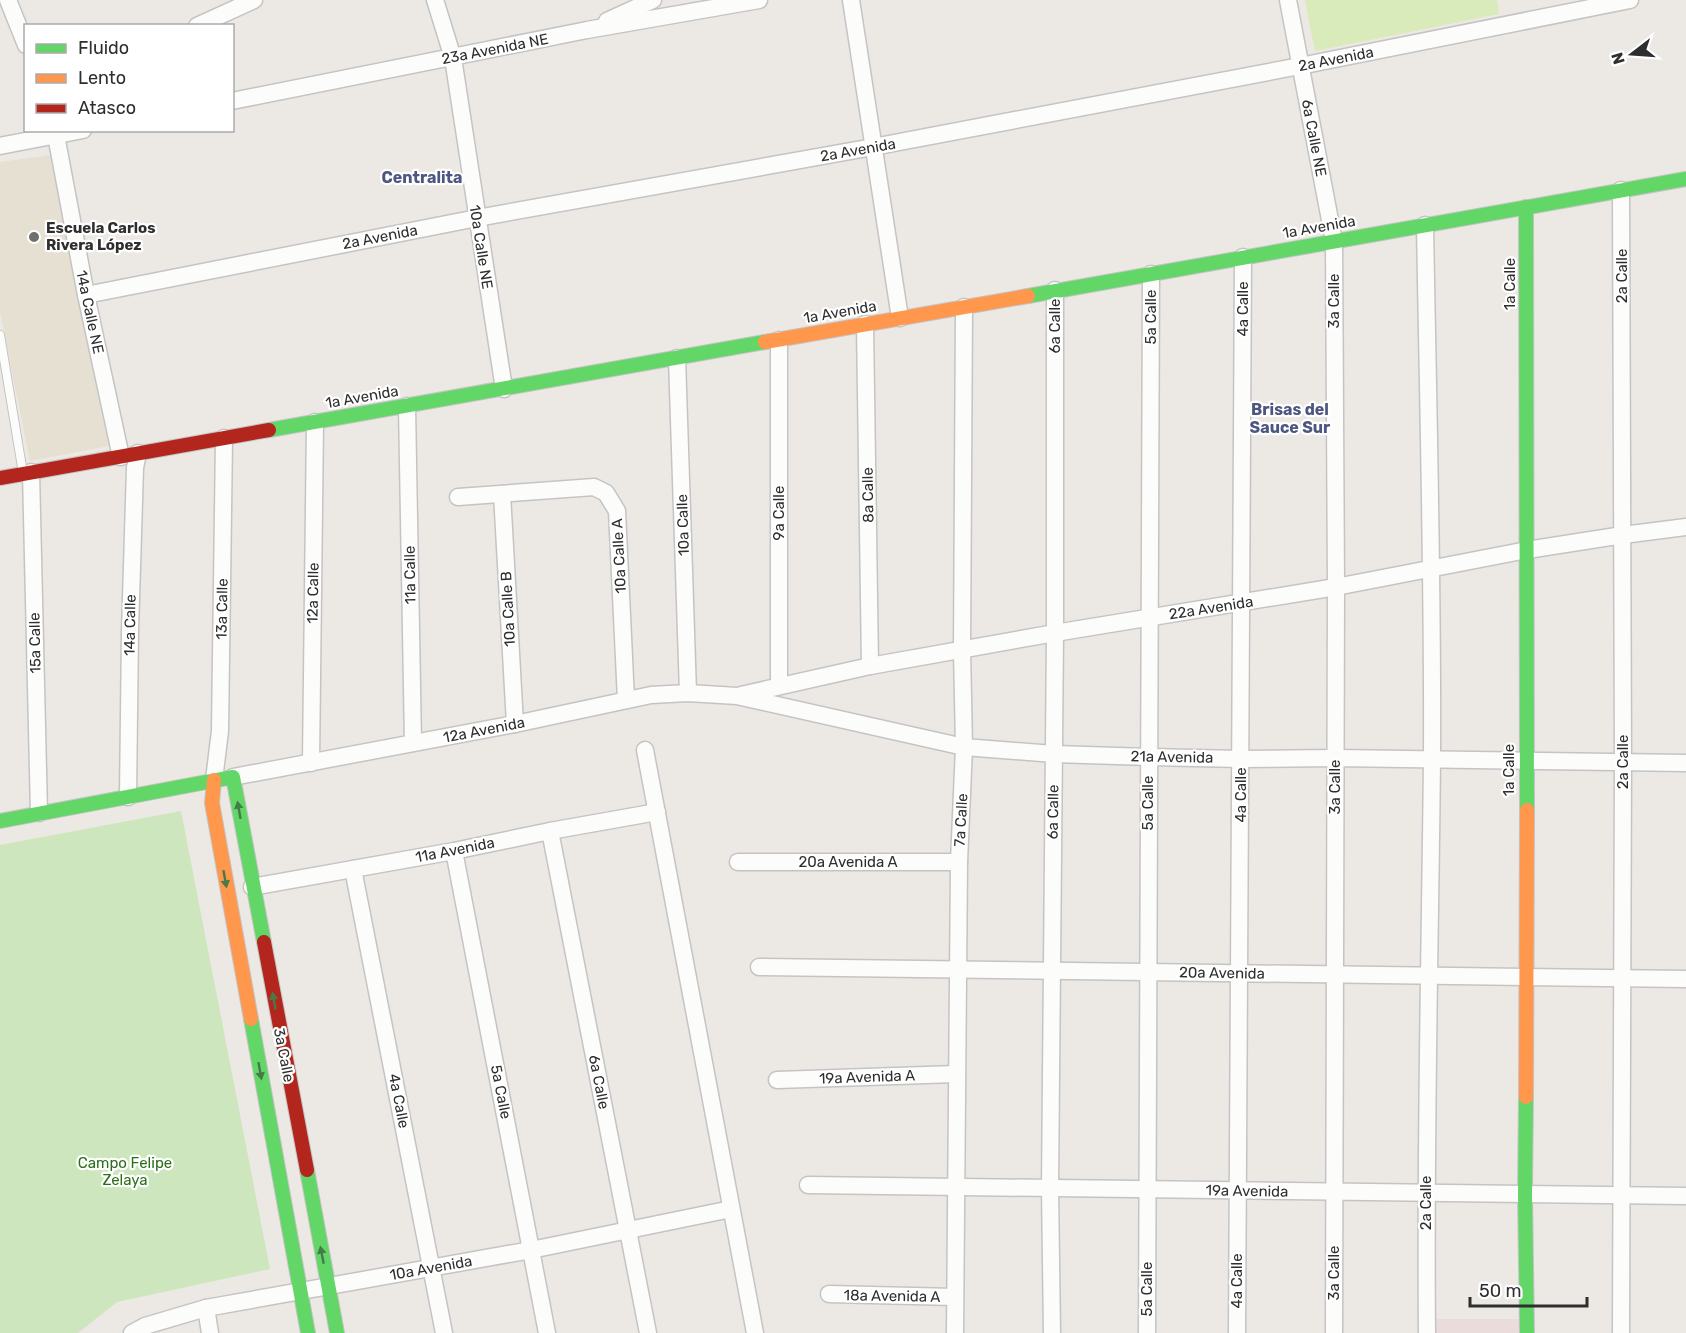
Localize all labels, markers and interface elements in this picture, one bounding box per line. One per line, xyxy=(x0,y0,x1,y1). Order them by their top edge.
legend xyxy=(24,24,234,132)
north arrow xyxy=(1602,24,1662,84)
street label: 23a Avenida NE xyxy=(440,30,550,68)
text: Fluido xyxy=(78,37,129,59)
street label: 2a Avenida xyxy=(1297,43,1375,75)
text: N xyxy=(1607,50,1629,67)
text: Lento xyxy=(78,67,126,89)
text: Atasco xyxy=(78,97,136,119)
street label: 6a Calle NE xyxy=(1298,98,1330,178)
street label: 2a Avenida xyxy=(819,135,897,165)
district label: Centralita xyxy=(381,168,463,187)
street label: 10a Calle NE xyxy=(465,204,497,290)
street label: 1a Avenida xyxy=(1281,212,1357,242)
place label: Escuela Carlos Rivera López xyxy=(46,219,156,254)
street label: 2a Avenida xyxy=(341,221,419,253)
marker: Escuela Carlos Rivera López xyxy=(27,230,41,244)
street label: 2a Calle xyxy=(1613,249,1631,303)
street label: 1a Calle xyxy=(1501,258,1519,310)
street label: 14a Calle NE xyxy=(72,269,108,355)
street label: 3a Calle xyxy=(1325,274,1343,328)
street label: 4a Calle xyxy=(1234,281,1252,337)
street label: 5a Calle xyxy=(1142,290,1160,344)
street label: 1a Avenida xyxy=(802,297,878,327)
street label: 6a Calle xyxy=(1046,299,1064,353)
street label: 1a Avenida xyxy=(324,382,400,412)
district label: Brisas del Sauce Sur xyxy=(1250,400,1331,437)
street label: 8a Calle xyxy=(859,467,877,523)
street label: 9a Calle xyxy=(770,486,788,540)
street label: 10a Calle xyxy=(673,494,693,556)
street label: 10a Calle A xyxy=(608,518,630,594)
street label: 11a Calle xyxy=(400,545,420,605)
street label: 12a Calle xyxy=(303,562,323,624)
street label: 10a Calle B xyxy=(497,571,519,647)
street label: 13a Calle xyxy=(212,578,232,640)
street label: 22a Avenida xyxy=(1168,592,1254,624)
street label: 14a Calle xyxy=(120,594,140,656)
street label: 15a Calle xyxy=(25,612,45,674)
street label: 12a Avenida xyxy=(442,713,526,747)
street label: 2a Calle xyxy=(1614,735,1632,789)
street label: 1a Calle xyxy=(1500,744,1518,796)
street label: 21a Avenida xyxy=(1130,747,1214,767)
street label: 3a Calle xyxy=(1326,760,1344,814)
street label: 4a Calle xyxy=(1232,767,1250,823)
street label: 5a Calle xyxy=(1139,776,1157,830)
street label: 6a Calle xyxy=(1044,784,1062,840)
street label: 7a Calle xyxy=(951,793,971,847)
one-way arrow xyxy=(234,800,243,819)
street label: 11a Avenida xyxy=(414,834,496,866)
street label: 20a Avenida A xyxy=(798,853,898,871)
one-way arrow xyxy=(221,869,230,888)
street label: 20a Avenida xyxy=(1179,963,1265,983)
one-way arrow xyxy=(269,992,278,1011)
street label: 3a Calle xyxy=(270,1026,298,1084)
street label: 6a Calle xyxy=(585,1053,613,1111)
one-way arrow xyxy=(256,1061,265,1080)
street label: 5a Calle xyxy=(487,1063,515,1121)
street label: 19a Avenida A xyxy=(819,1066,915,1088)
street label: 4a Calle xyxy=(385,1072,413,1130)
park label: Campo Felipe Zelaya xyxy=(78,1154,172,1189)
street label: 2a Calle xyxy=(1417,1176,1435,1230)
street label: 19a Avenida xyxy=(1205,1181,1289,1201)
one-way arrow xyxy=(317,1245,326,1264)
street label: 3a Calle xyxy=(1325,1246,1343,1300)
street label: 10a Avenida xyxy=(388,1252,474,1284)
street label: 4a Calle xyxy=(1228,1253,1246,1309)
street label: 5a Calle xyxy=(1138,1262,1156,1316)
scale bar xyxy=(1470,1270,1587,1308)
text: 50 m xyxy=(1479,1280,1522,1302)
street label: 18a Avenida A xyxy=(843,1286,941,1306)

